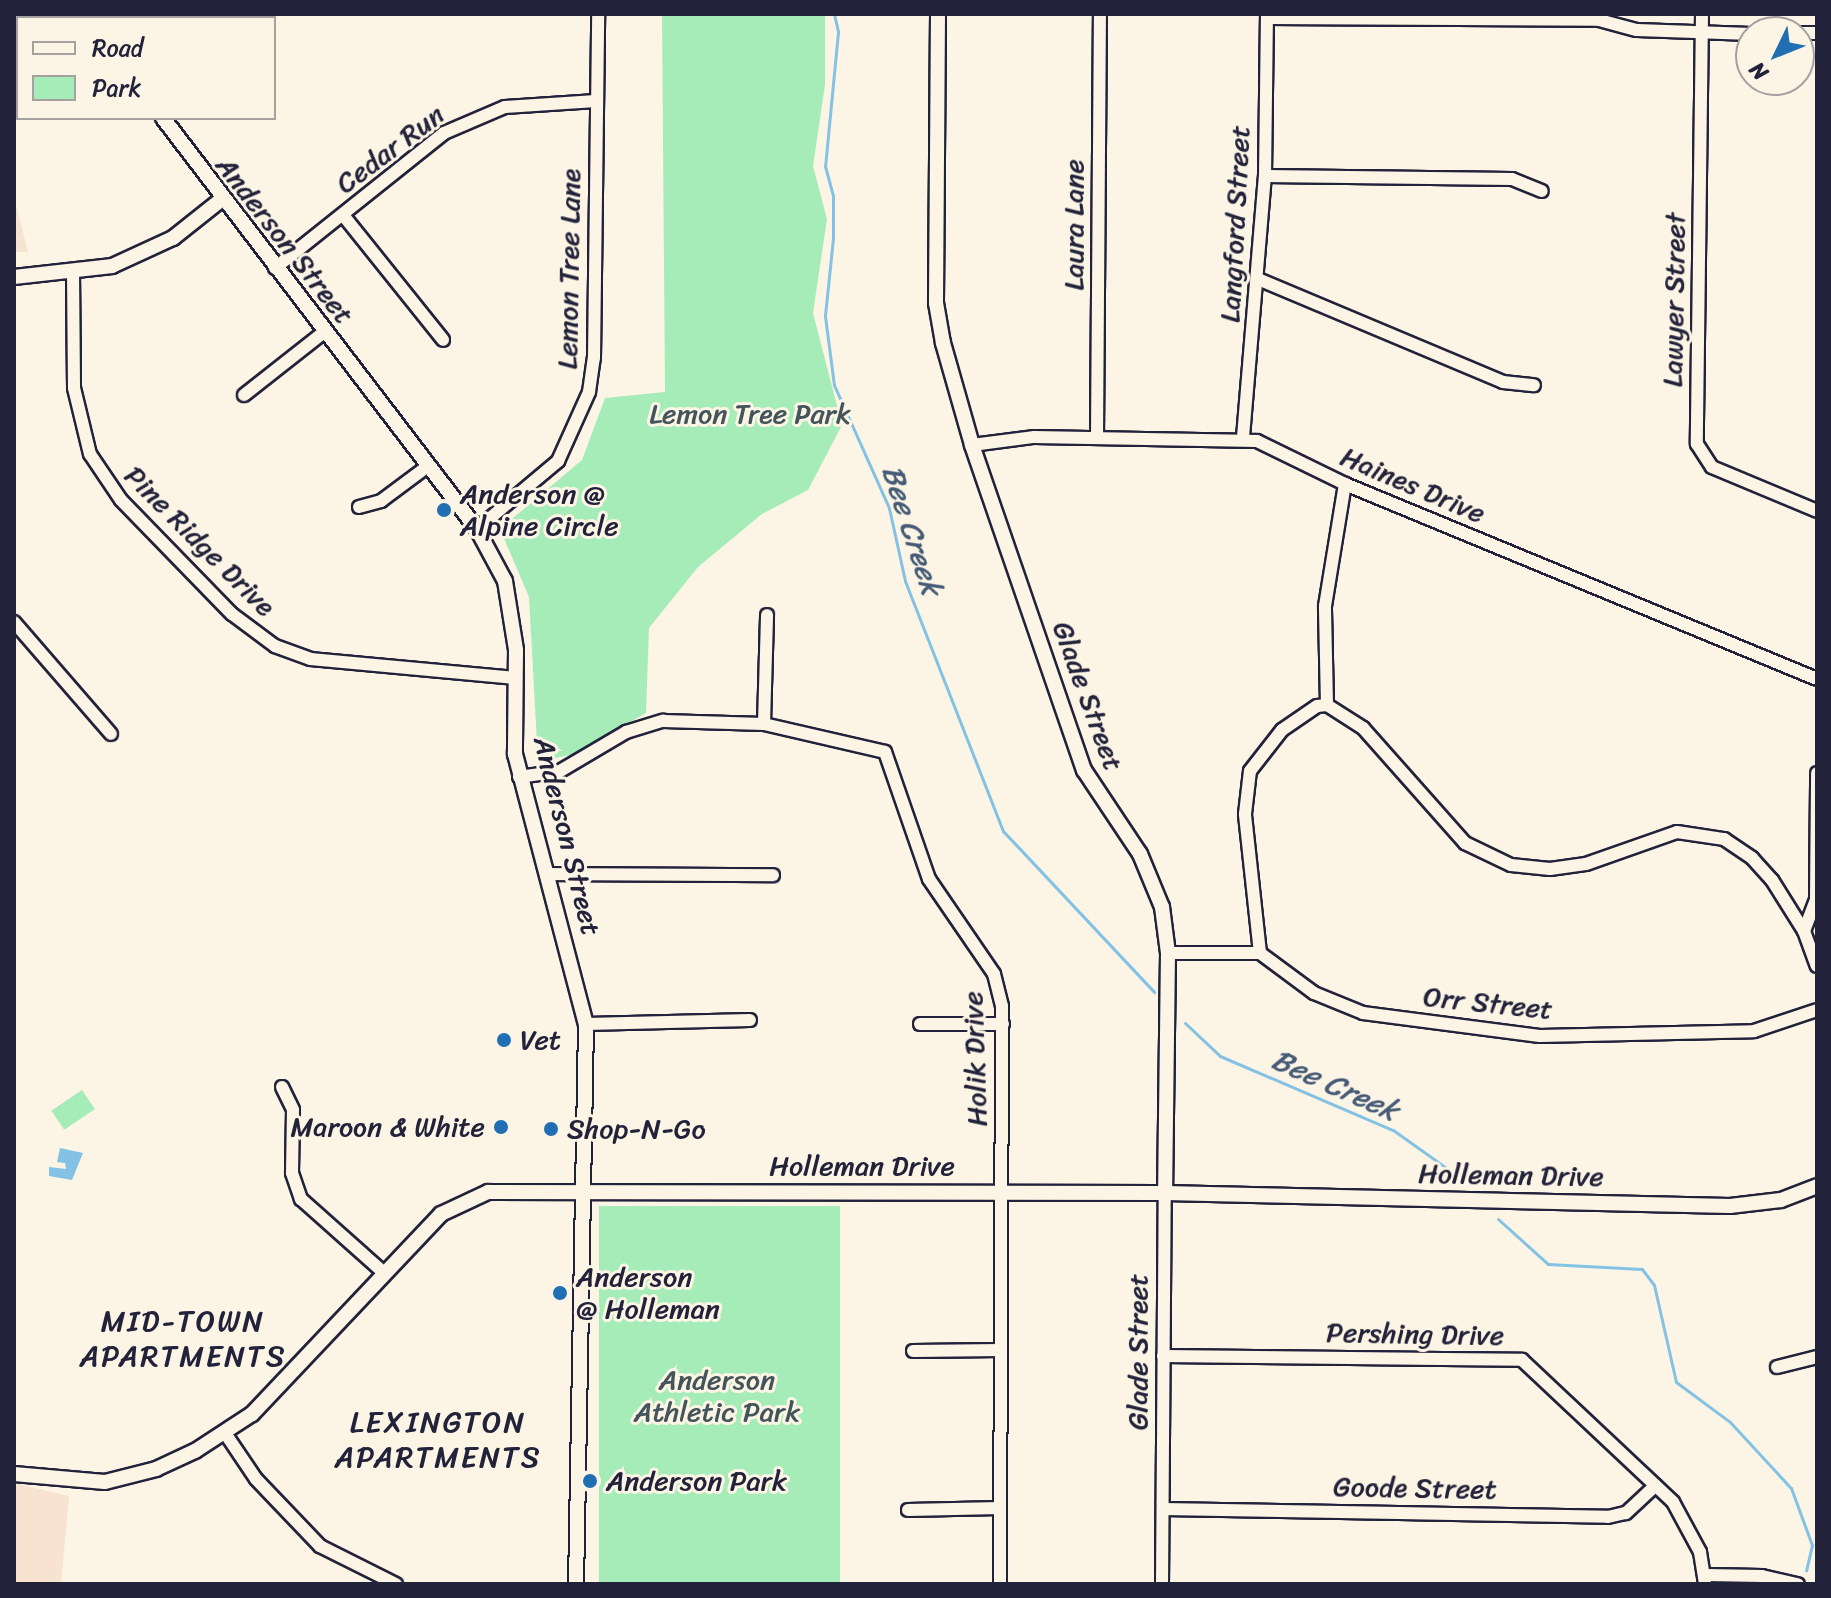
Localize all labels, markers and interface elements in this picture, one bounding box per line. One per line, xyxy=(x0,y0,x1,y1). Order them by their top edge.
legend xyxy=(16,16,276,120)
north arrow xyxy=(1735,16,1815,96)
text: Road xyxy=(92,27,143,69)
text: N xyxy=(1739,52,1778,90)
text: Park xyxy=(92,67,141,109)
street label: Cedar Run xyxy=(329,98,451,200)
street label: Langford Street xyxy=(1213,125,1257,323)
street label: Anderson Street xyxy=(209,149,361,331)
street label: Laura Lane xyxy=(1057,159,1091,291)
street label: Lemon Tree Lane xyxy=(550,167,588,371)
street label: Lawyer Street xyxy=(1656,212,1692,388)
park label: Lemon Tree Park xyxy=(648,397,852,431)
street label: Haines Drive xyxy=(1336,440,1490,530)
street label: Pine Ridge Drive xyxy=(117,458,283,624)
water label: Bee Creek xyxy=(874,460,950,600)
place label: Anderson @ Alpine Circle xyxy=(460,477,619,543)
marker: Anderson @ Alpine Circle xyxy=(435,501,453,519)
street label: Glade Street xyxy=(1045,616,1131,776)
street label: Anderson Street xyxy=(526,733,608,939)
street label: Orr Street xyxy=(1422,980,1554,1026)
street label: Holik Drive xyxy=(956,991,994,1127)
place label: Vet xyxy=(520,1023,561,1057)
marker: Vet xyxy=(495,1031,513,1049)
water label: Bee Creek xyxy=(1266,1041,1404,1129)
place label: Maroon & White xyxy=(291,1110,485,1144)
place label: Shop-N-Go xyxy=(567,1112,706,1146)
marker: Maroon & White xyxy=(492,1118,510,1136)
marker: Shop-N-Go xyxy=(542,1120,560,1138)
street label: Holleman Drive xyxy=(769,1149,955,1183)
street label: Holleman Drive xyxy=(1418,1157,1604,1193)
place label: Anderson @ Holleman xyxy=(576,1260,720,1326)
street label: Glade Street xyxy=(1121,1273,1155,1431)
marker: Anderson @ Holleman xyxy=(551,1284,569,1302)
district label: MID-TOWN APARTMENTS xyxy=(81,1303,285,1374)
street label: Pershing Drive xyxy=(1326,1316,1504,1352)
park label: Anderson Athletic Park xyxy=(634,1363,800,1429)
district label: LEXINGTON APARTMENTS xyxy=(336,1404,540,1474)
place label: Anderson Park xyxy=(606,1464,787,1498)
street label: Goode Street xyxy=(1333,1470,1497,1506)
marker: Anderson Park xyxy=(581,1472,599,1490)

